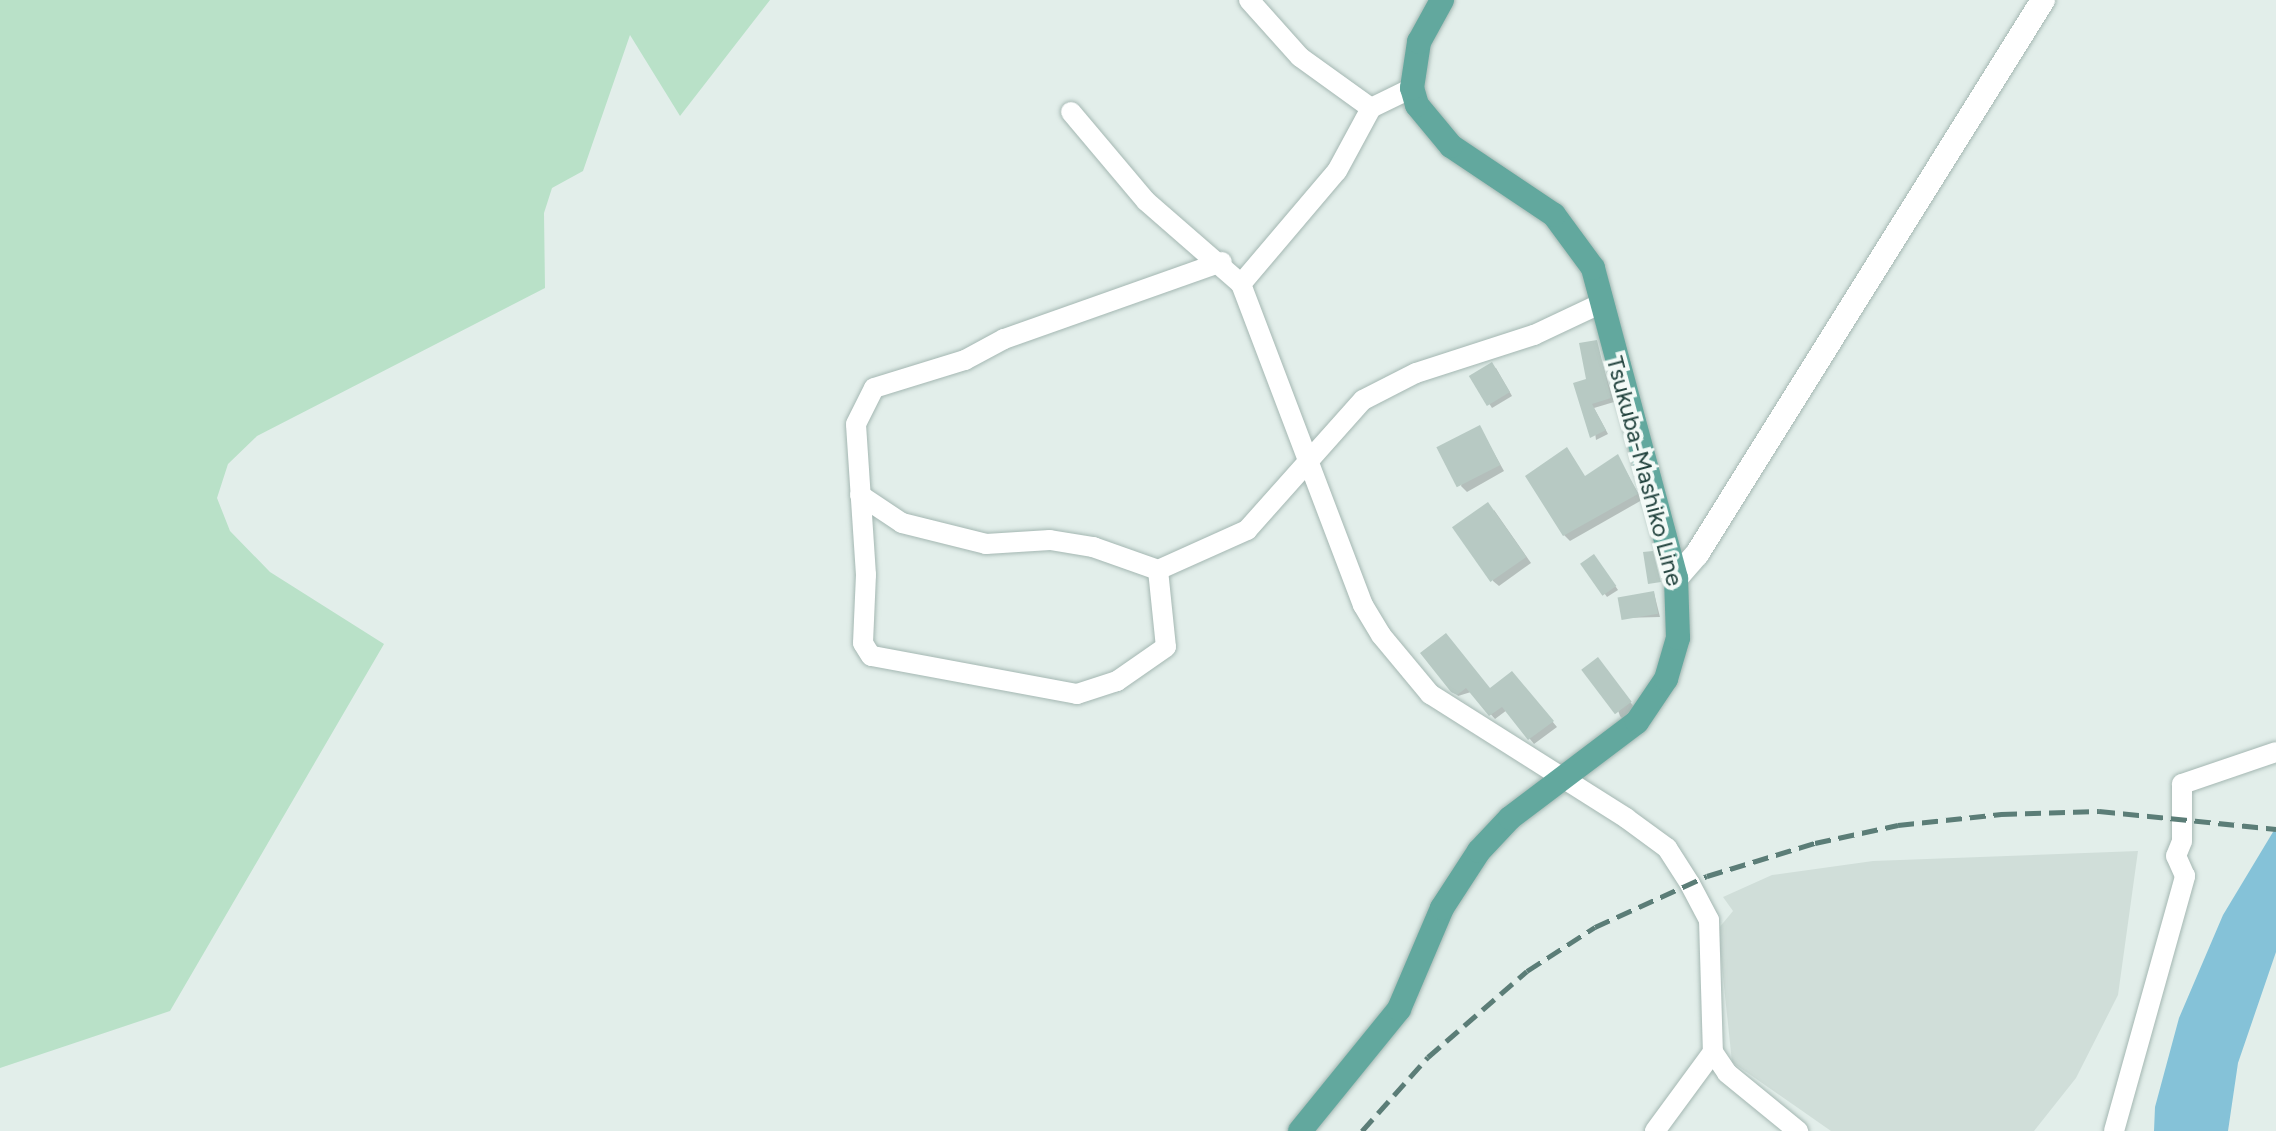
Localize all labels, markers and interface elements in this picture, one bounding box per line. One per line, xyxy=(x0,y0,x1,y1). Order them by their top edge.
street label: Tsukuba-Mashiko Line xyxy=(1600,353,1690,589)

